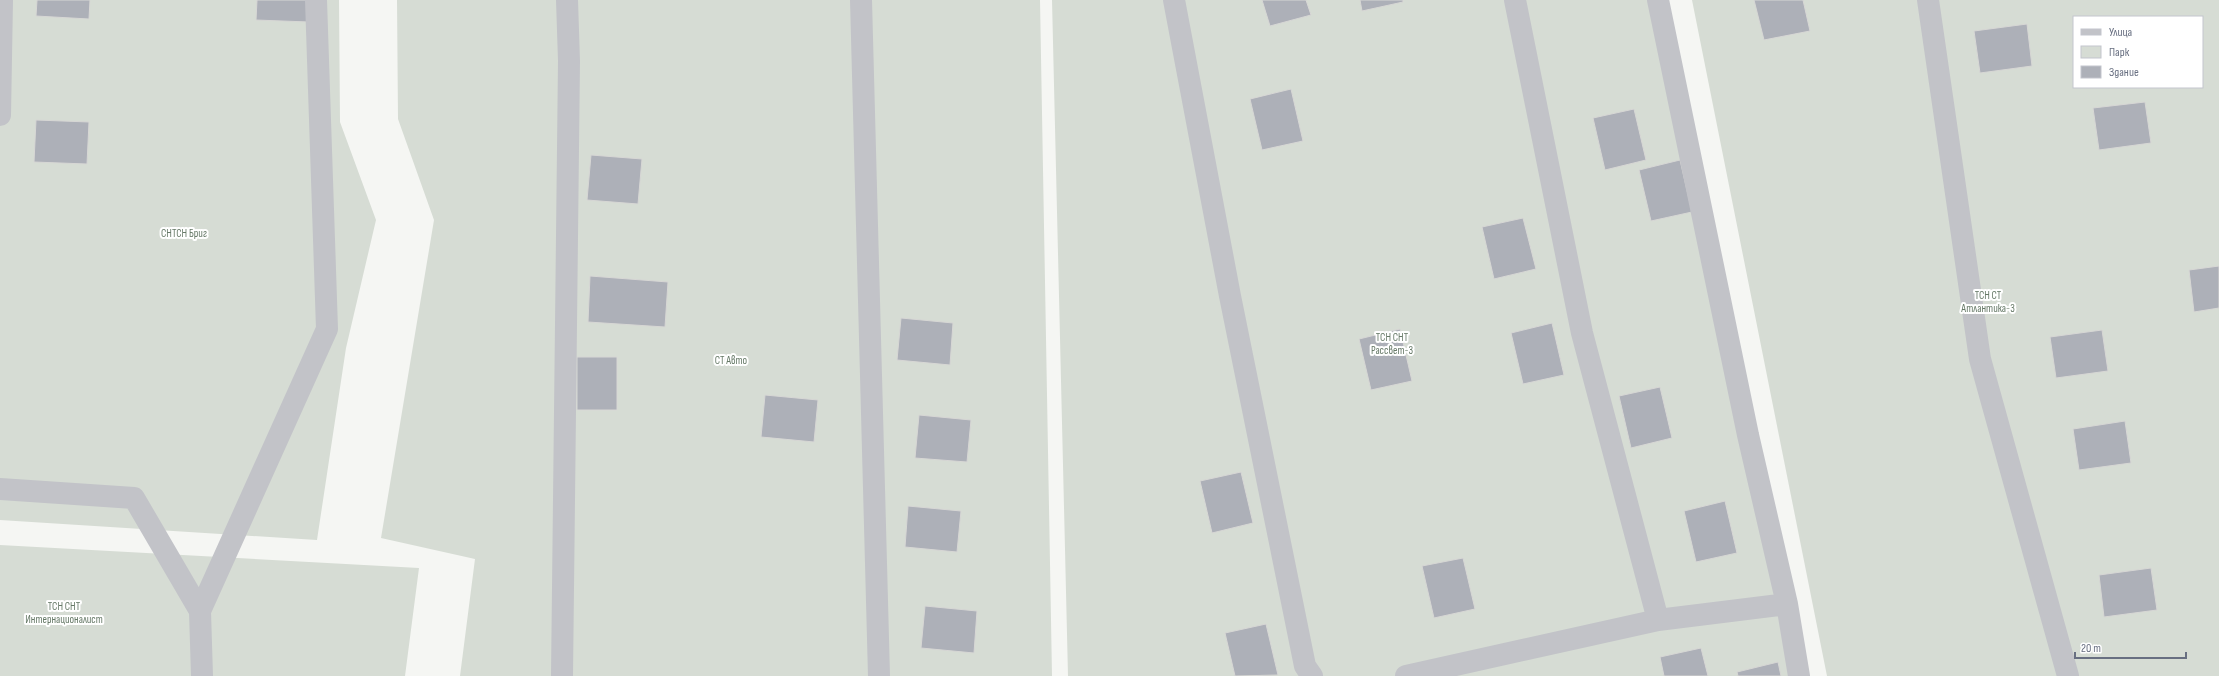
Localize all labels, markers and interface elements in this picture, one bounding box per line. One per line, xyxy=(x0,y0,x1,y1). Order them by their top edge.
legend xyxy=(2073,16,2203,88)
text: Улица xyxy=(2109,25,2133,40)
text: Парк xyxy=(2109,45,2130,60)
text: Здание xyxy=(2109,65,2139,80)
park label: СНТСН Бриг xyxy=(161,227,207,240)
park label: ТСН СТ Атлантика-3 xyxy=(1960,289,2015,315)
park label: ТСН СНТ Рассвет-3 xyxy=(1371,331,1413,357)
park label: СТ Авто xyxy=(715,354,748,367)
park label: ТСН СНТ Интернационалист xyxy=(25,600,103,626)
scale bar xyxy=(2075,634,2186,660)
text: 20 m xyxy=(2081,641,2101,656)

